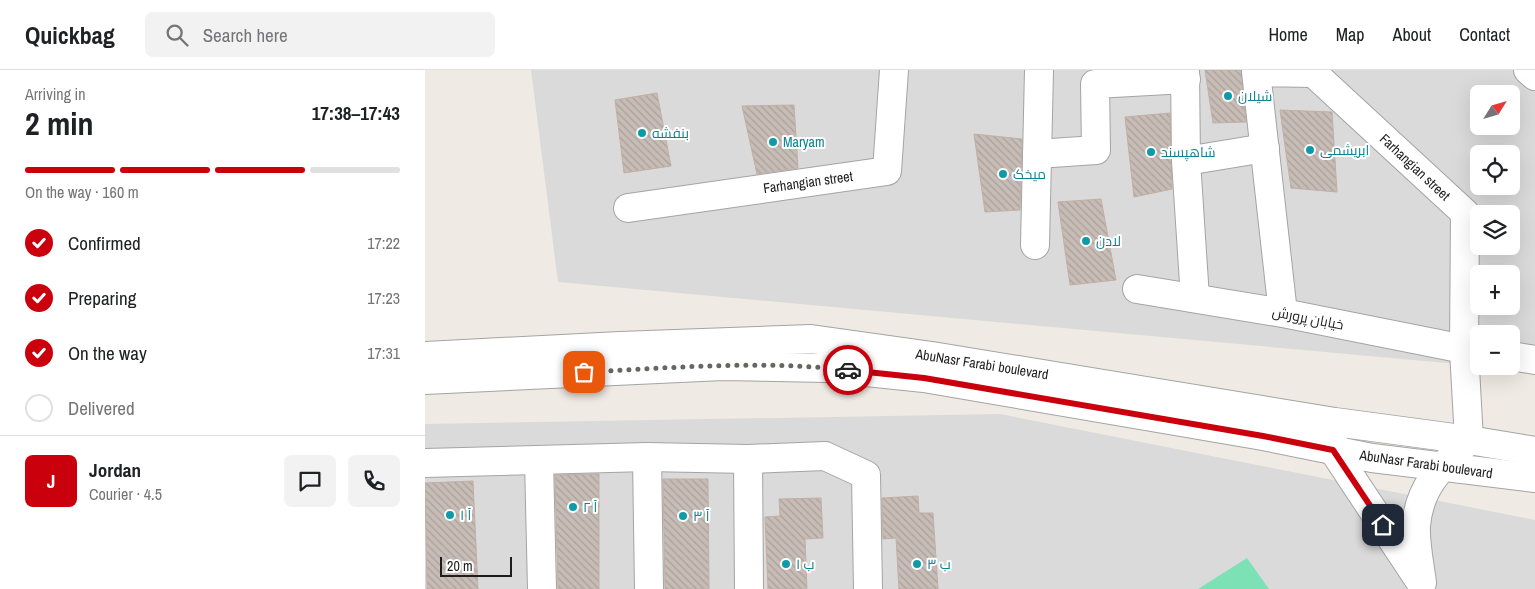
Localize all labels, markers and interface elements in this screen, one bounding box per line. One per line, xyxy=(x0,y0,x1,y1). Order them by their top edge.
search box xyxy=(145,12,495,57)
text: Quickbag xyxy=(25,19,115,51)
icon: search xyxy=(163,21,191,49)
text: Search here xyxy=(203,22,288,48)
text: Home xyxy=(1268,22,1308,47)
text: Map xyxy=(1336,22,1365,47)
text: About xyxy=(1393,22,1431,47)
text: Contact xyxy=(1459,22,1510,47)
text: Arriving in xyxy=(25,83,86,105)
north arrow xyxy=(1470,85,1520,135)
map controls xyxy=(1470,85,1520,375)
place label: شیلان xyxy=(1238,87,1272,105)
marker: شیلان xyxy=(1222,90,1234,102)
text: 17:38–17:43 xyxy=(312,100,400,126)
text: 2 min xyxy=(25,102,94,145)
place label: بنفشه xyxy=(652,124,689,142)
marker: بنفشه xyxy=(636,127,648,139)
street label: Farhangian street xyxy=(1376,130,1454,204)
place label: Maryam xyxy=(783,133,824,151)
marker: Maryam xyxy=(767,136,779,148)
place label: ابریشمی xyxy=(1320,141,1369,159)
place label: شاهپسند xyxy=(1161,143,1216,162)
marker: ابریشمی xyxy=(1304,144,1316,156)
button: locate xyxy=(1470,145,1520,195)
marker: شاهپسند xyxy=(1145,146,1157,158)
place label: میخک xyxy=(1013,165,1046,183)
street label: Farhangian street xyxy=(762,167,854,197)
marker: میخک xyxy=(997,168,1009,180)
text: On the way · 160 m xyxy=(25,181,139,203)
button: layers xyxy=(1470,205,1520,255)
icon: check xyxy=(25,229,53,257)
text: Confirmed xyxy=(68,230,141,256)
text: 17:22 xyxy=(367,232,400,254)
place label: لادن xyxy=(1096,232,1121,250)
marker: لادن xyxy=(1080,235,1092,247)
button: + xyxy=(1470,265,1520,315)
icon: check xyxy=(25,284,53,312)
text: Preparing xyxy=(68,285,136,311)
text: 17:23 xyxy=(367,287,400,309)
street label: خیابان پرورش xyxy=(1270,302,1345,335)
button: − xyxy=(1470,325,1520,375)
icon: check xyxy=(25,339,53,367)
text: On the way xyxy=(68,340,147,366)
text: 17:31 xyxy=(367,342,400,364)
street label: AbuNasr Farabi boulevard xyxy=(913,344,1050,383)
courier xyxy=(823,345,873,395)
pin xyxy=(563,351,605,393)
icon: car xyxy=(834,356,862,384)
icon: bag xyxy=(570,358,598,386)
text: Delivered xyxy=(68,395,135,421)
street label: AbuNasr Farabi boulevard xyxy=(1357,446,1494,482)
button: chat xyxy=(284,455,336,507)
button: phone xyxy=(348,455,400,507)
text: Jordan xyxy=(89,457,141,483)
text: J xyxy=(47,468,55,494)
text: Courier · 4.5 xyxy=(89,483,162,505)
place label: آ ۲ xyxy=(583,498,598,516)
marker: آ ۲ xyxy=(567,501,579,513)
pin xyxy=(1362,504,1404,546)
place label: آ ۱ xyxy=(460,506,472,524)
place label: آ ۳ xyxy=(693,507,710,525)
marker: آ ۱ xyxy=(444,509,456,521)
marker: آ ۳ xyxy=(677,510,689,522)
icon: home xyxy=(1369,511,1397,539)
scale bar xyxy=(440,554,513,577)
place label: ب ۱ xyxy=(796,555,815,573)
place label: ب ۳ xyxy=(927,555,951,573)
text: 20 m xyxy=(447,557,473,575)
marker: ب ۱ xyxy=(780,558,792,570)
marker: ب ۳ xyxy=(911,558,923,570)

